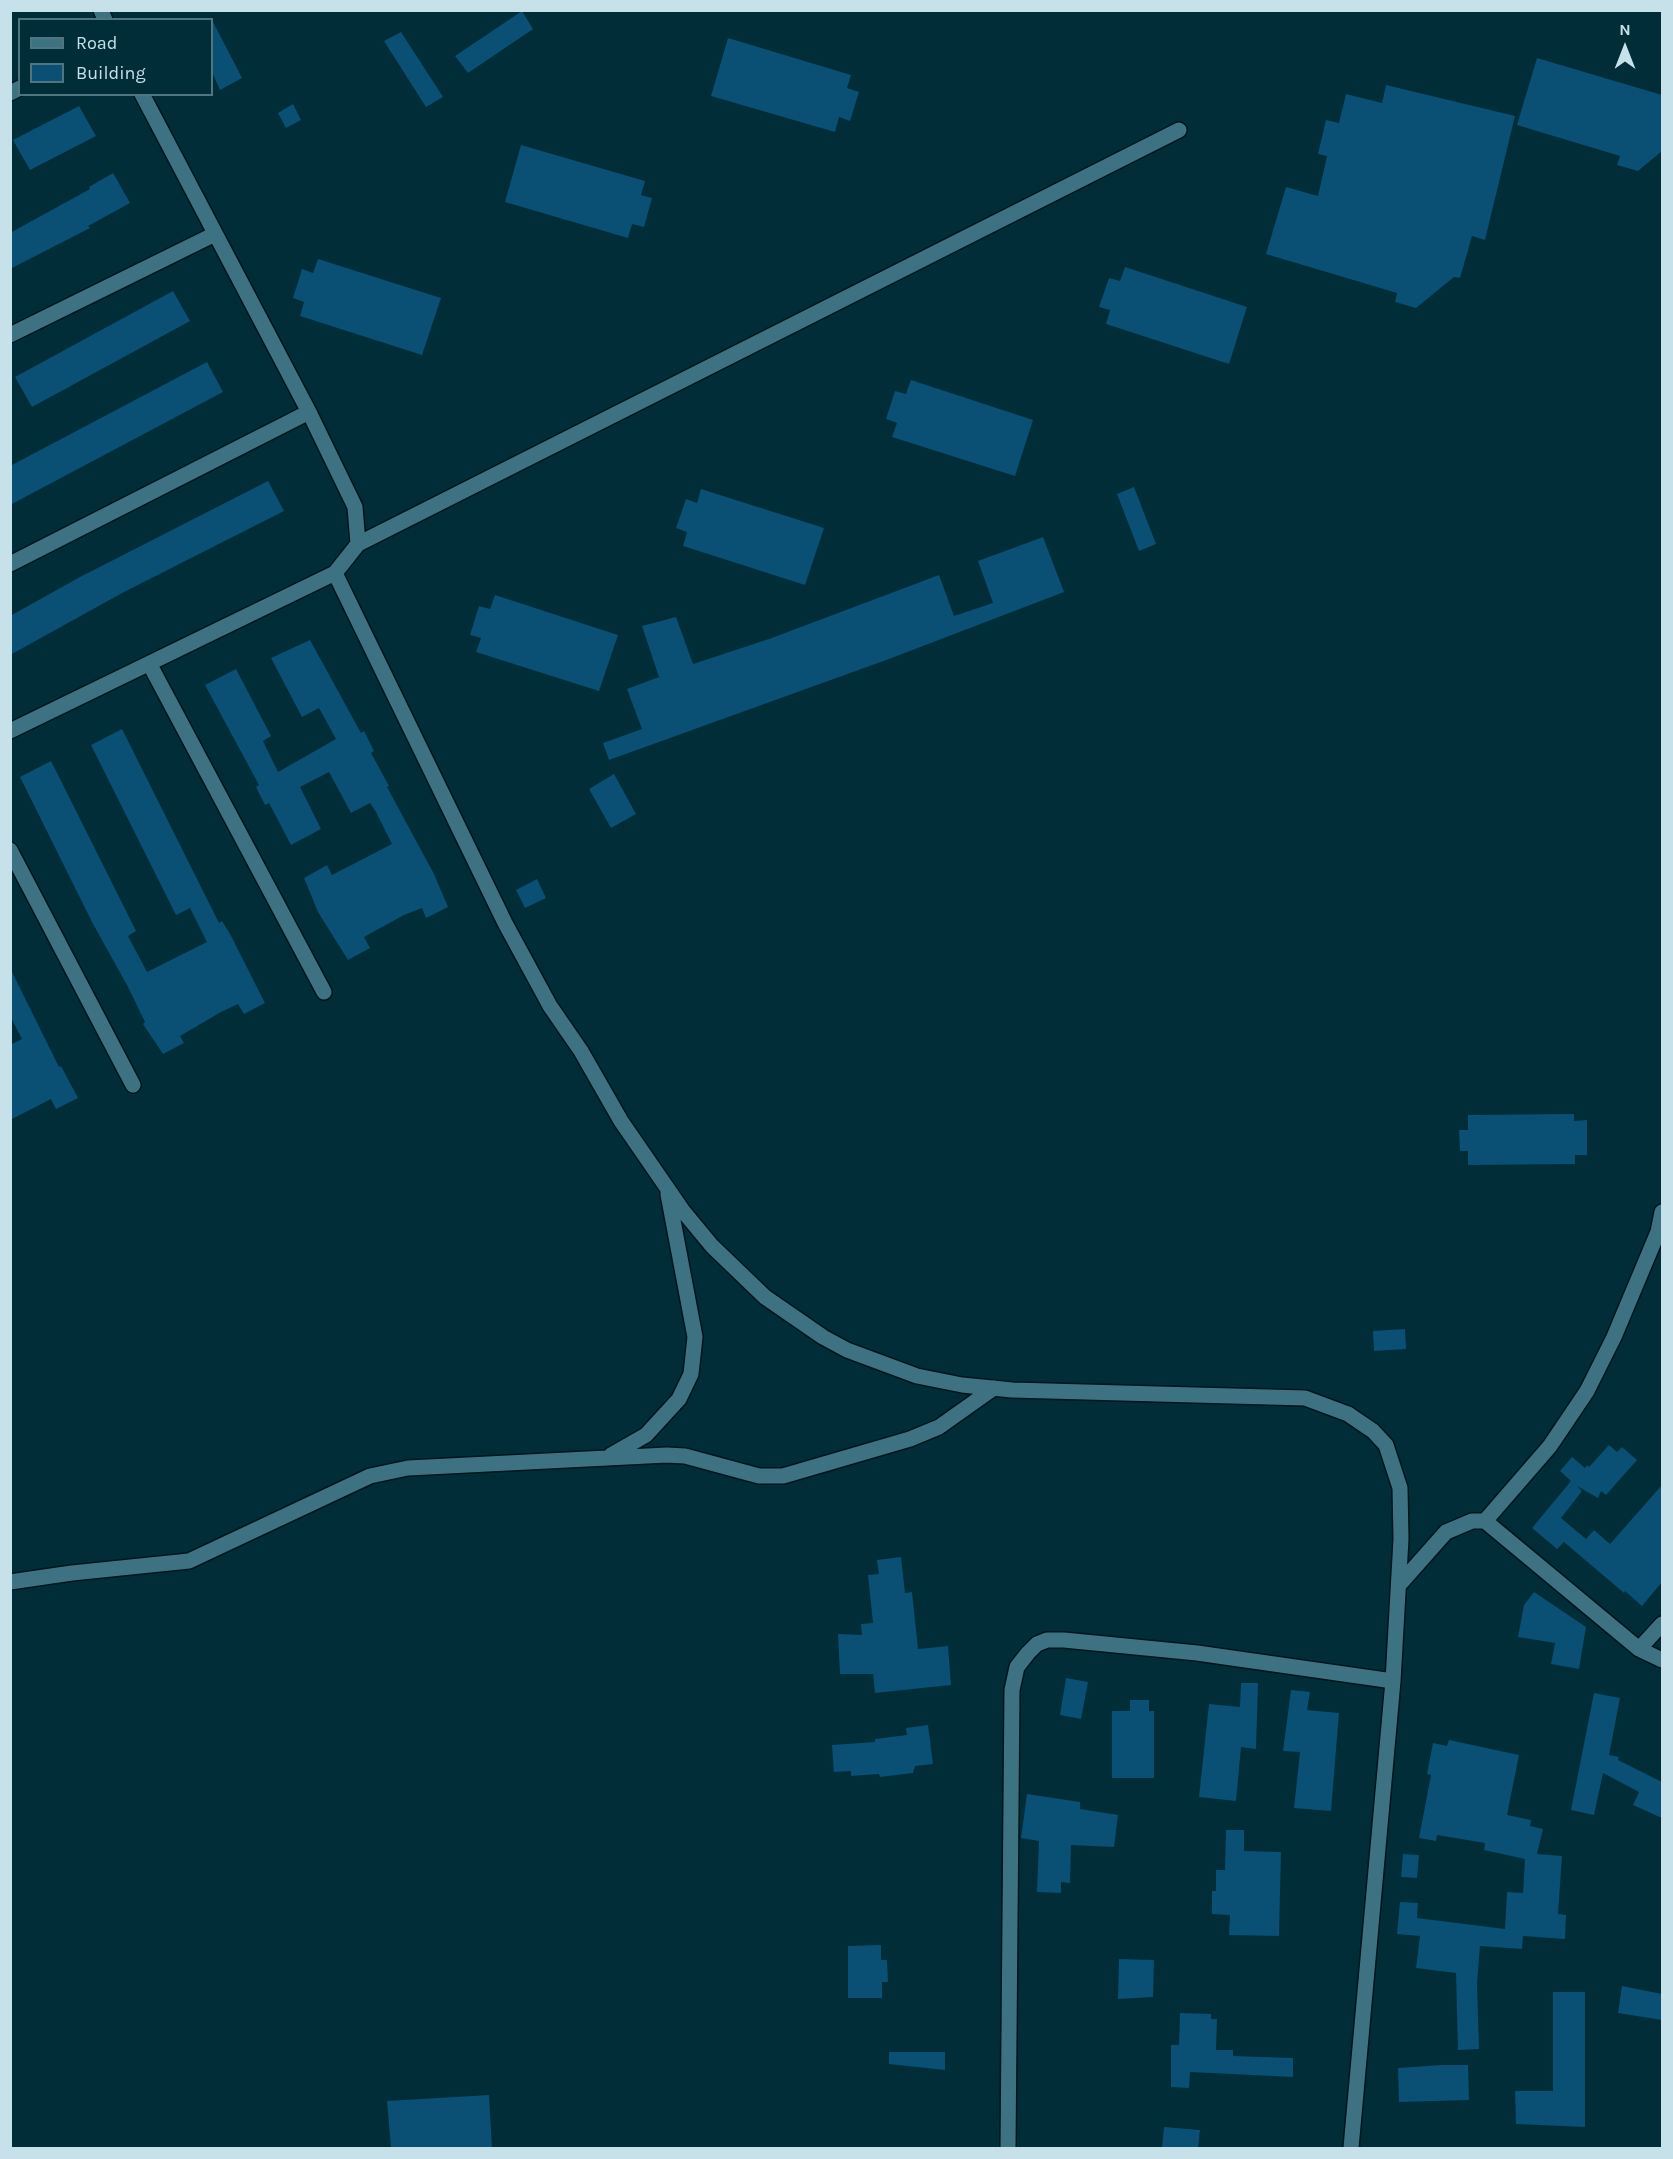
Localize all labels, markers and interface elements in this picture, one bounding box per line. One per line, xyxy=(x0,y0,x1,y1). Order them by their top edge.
legend xyxy=(18,18,213,96)
north arrow xyxy=(1595,18,1655,78)
text: N xyxy=(1619,20,1631,39)
text: Road xyxy=(76,32,117,54)
text: Building xyxy=(76,62,146,84)

